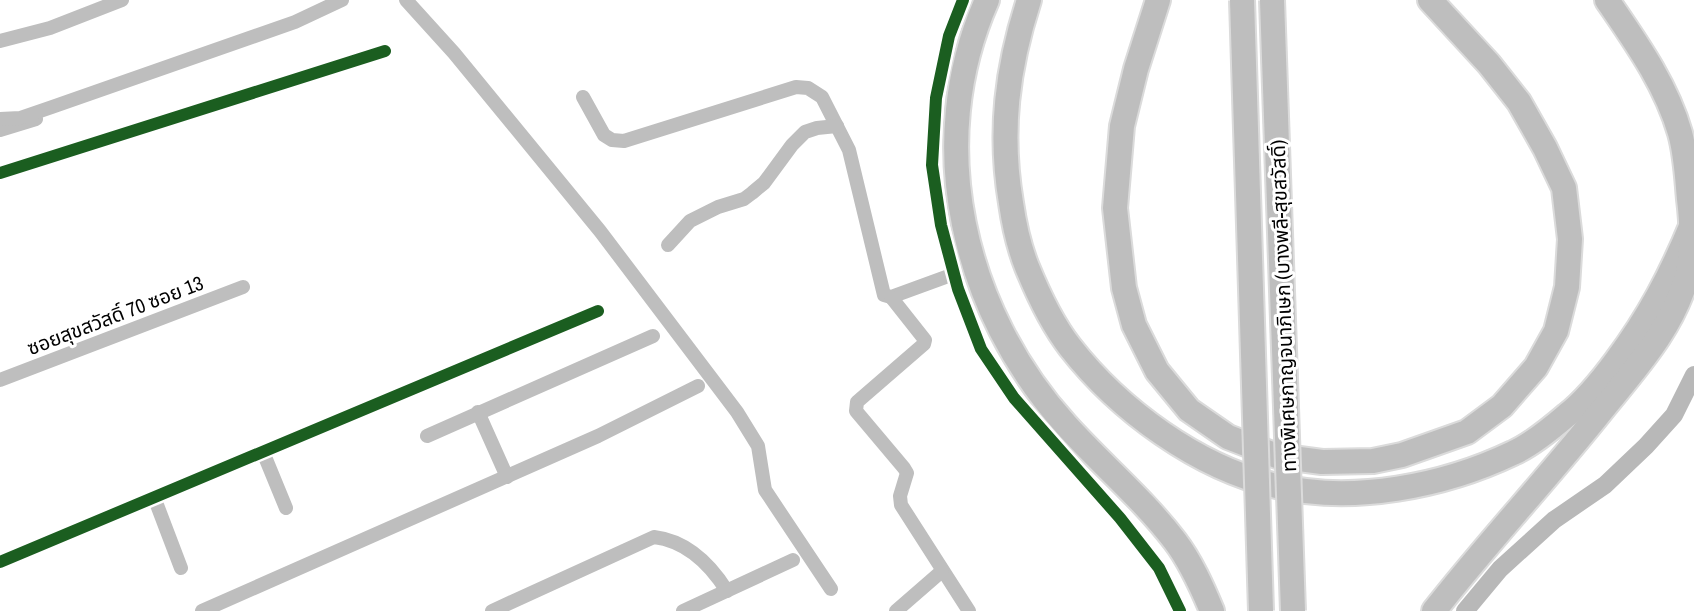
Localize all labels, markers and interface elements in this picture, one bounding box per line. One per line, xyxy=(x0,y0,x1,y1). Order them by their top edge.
street label: ทางพิเศษกาญจนาภิเษก (บางพลี-สุขสวัสดิ์) xyxy=(1264,139,1302,473)
street label: ซอยสุขสวัสดิ์ 70 ซอย 13 xyxy=(23,269,207,361)

